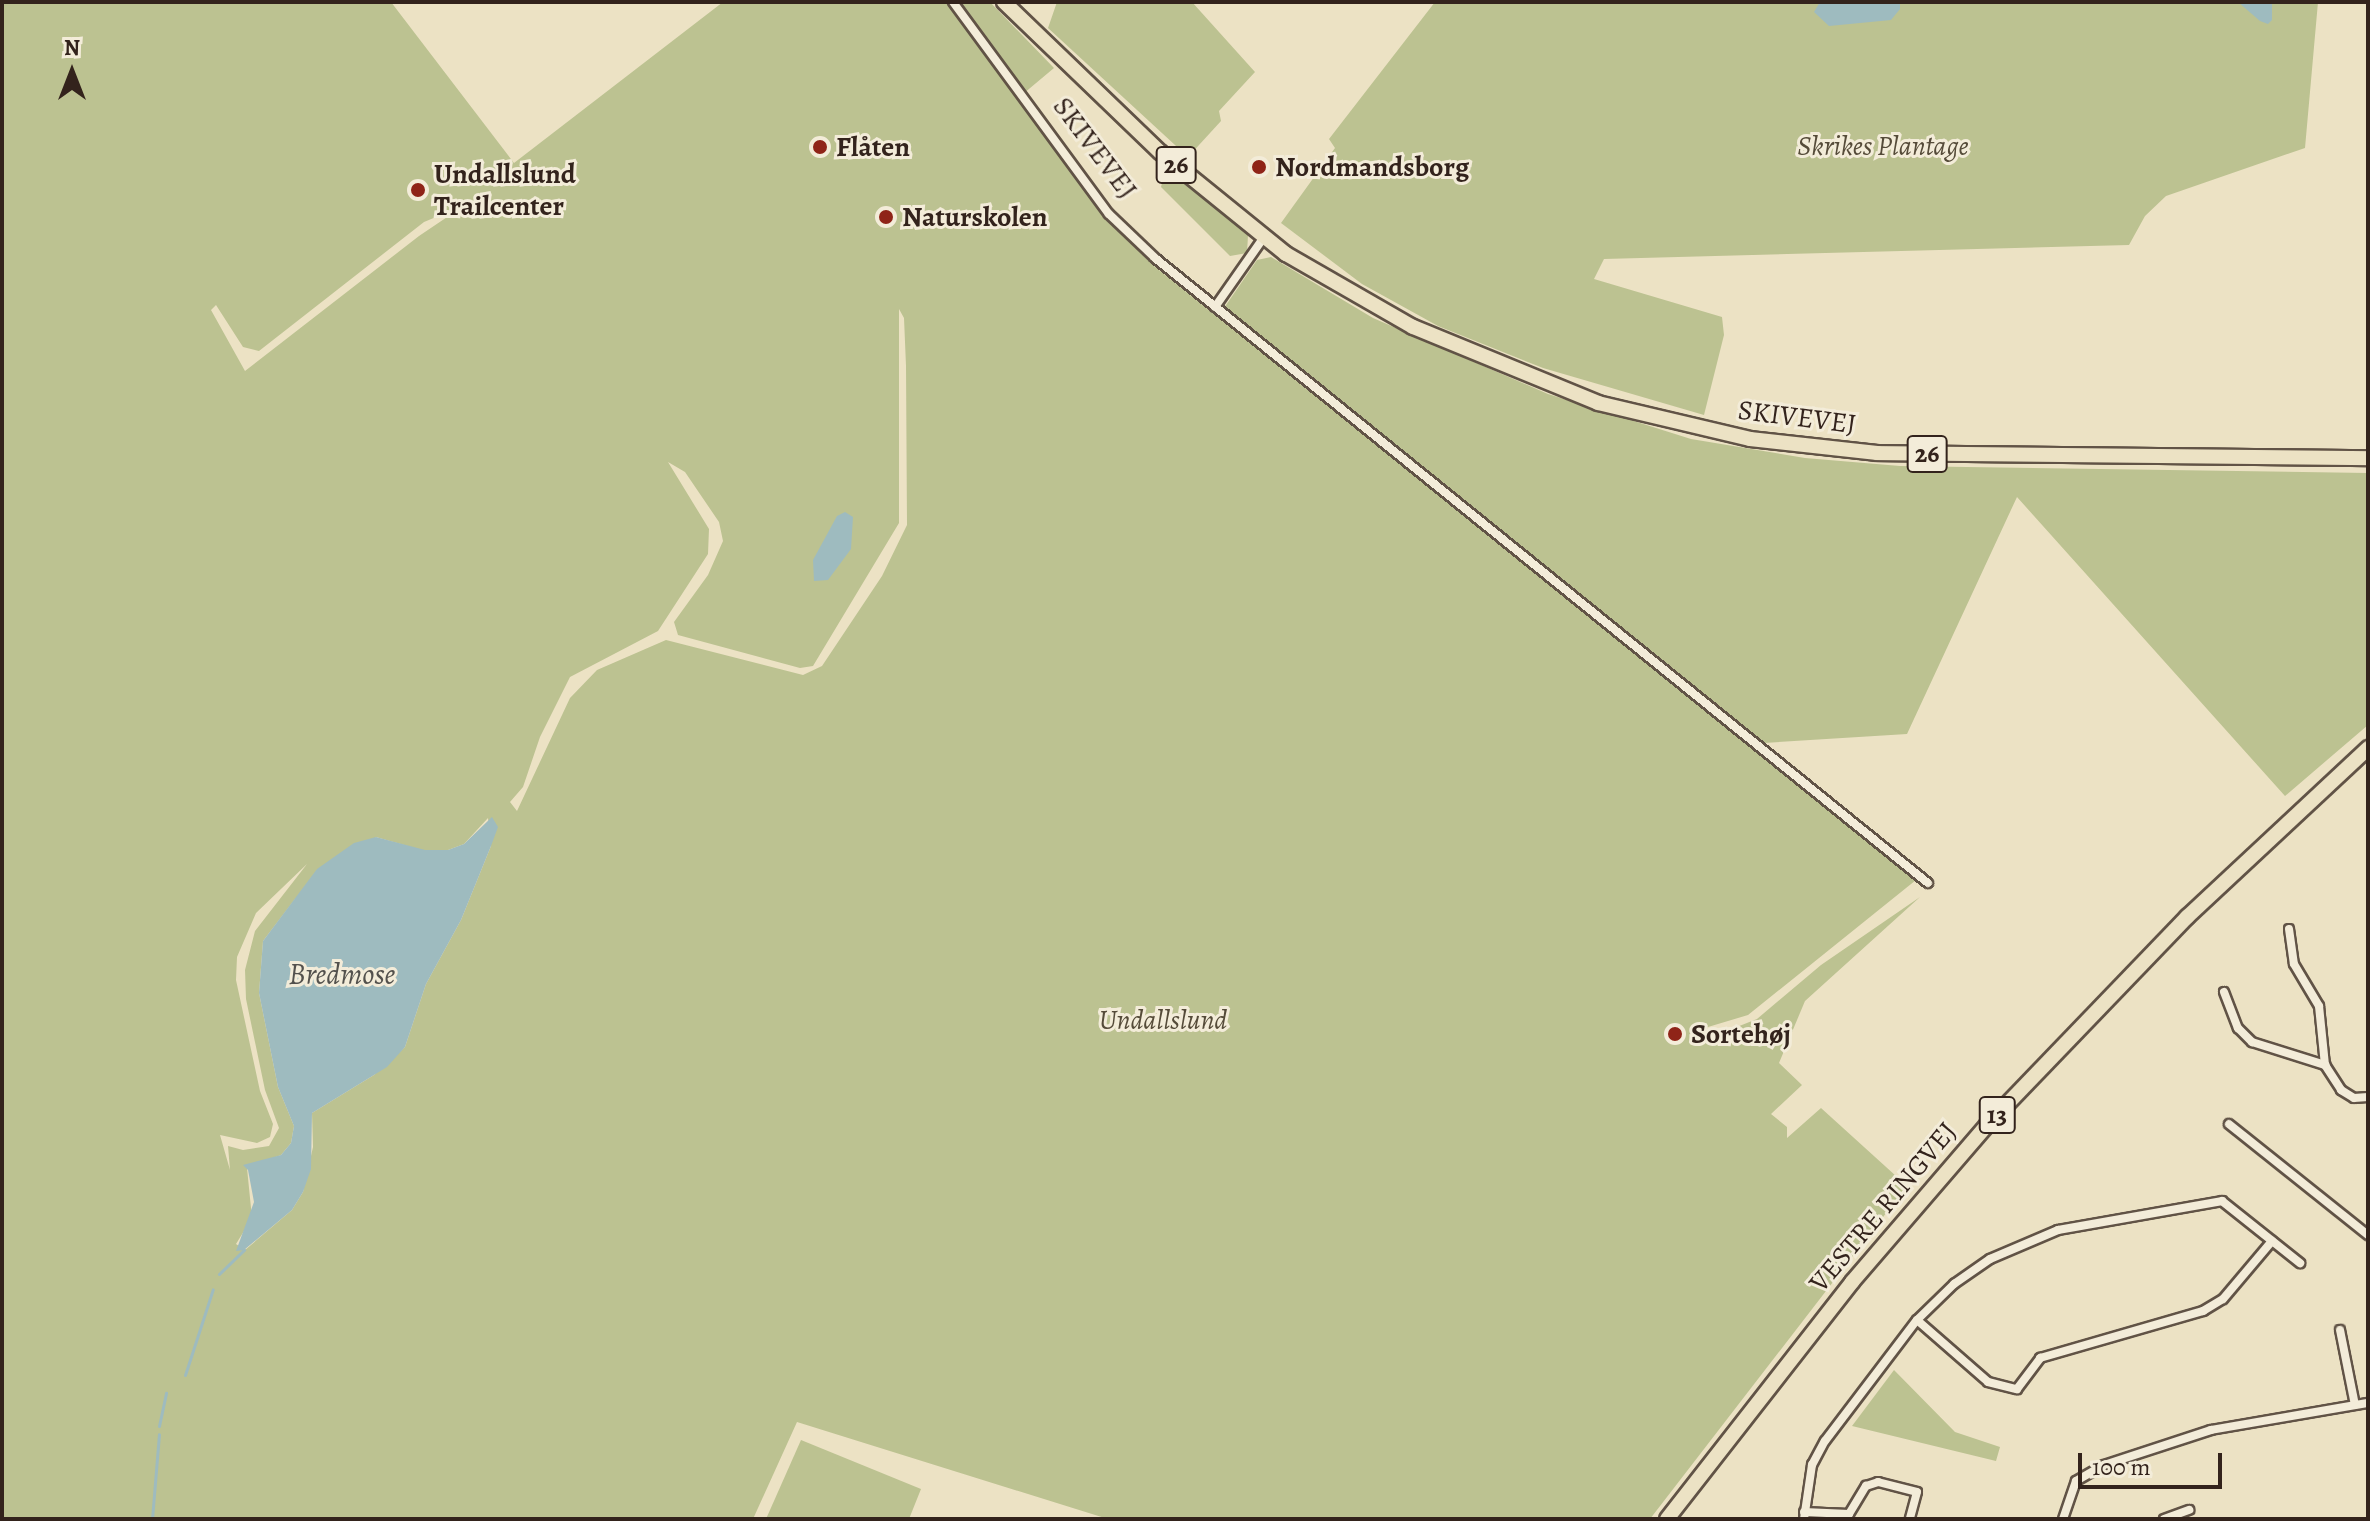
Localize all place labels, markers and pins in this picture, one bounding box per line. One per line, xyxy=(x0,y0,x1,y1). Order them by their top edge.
place label: Flåten xyxy=(836,130,910,164)
marker: Flåten xyxy=(811,138,829,156)
place label: Nordmandsborg xyxy=(1275,150,1469,184)
place label: Undallslund Trailcenter xyxy=(434,157,576,223)
marker: Nordmandsborg xyxy=(1250,158,1268,176)
marker: Undallslund Trailcenter xyxy=(409,181,427,199)
place label: Naturskolen xyxy=(902,200,1047,234)
marker: Naturskolen xyxy=(877,208,895,226)
place label: Sortehøj xyxy=(1691,1017,1791,1051)
marker: Sortehøj xyxy=(1666,1025,1684,1043)

